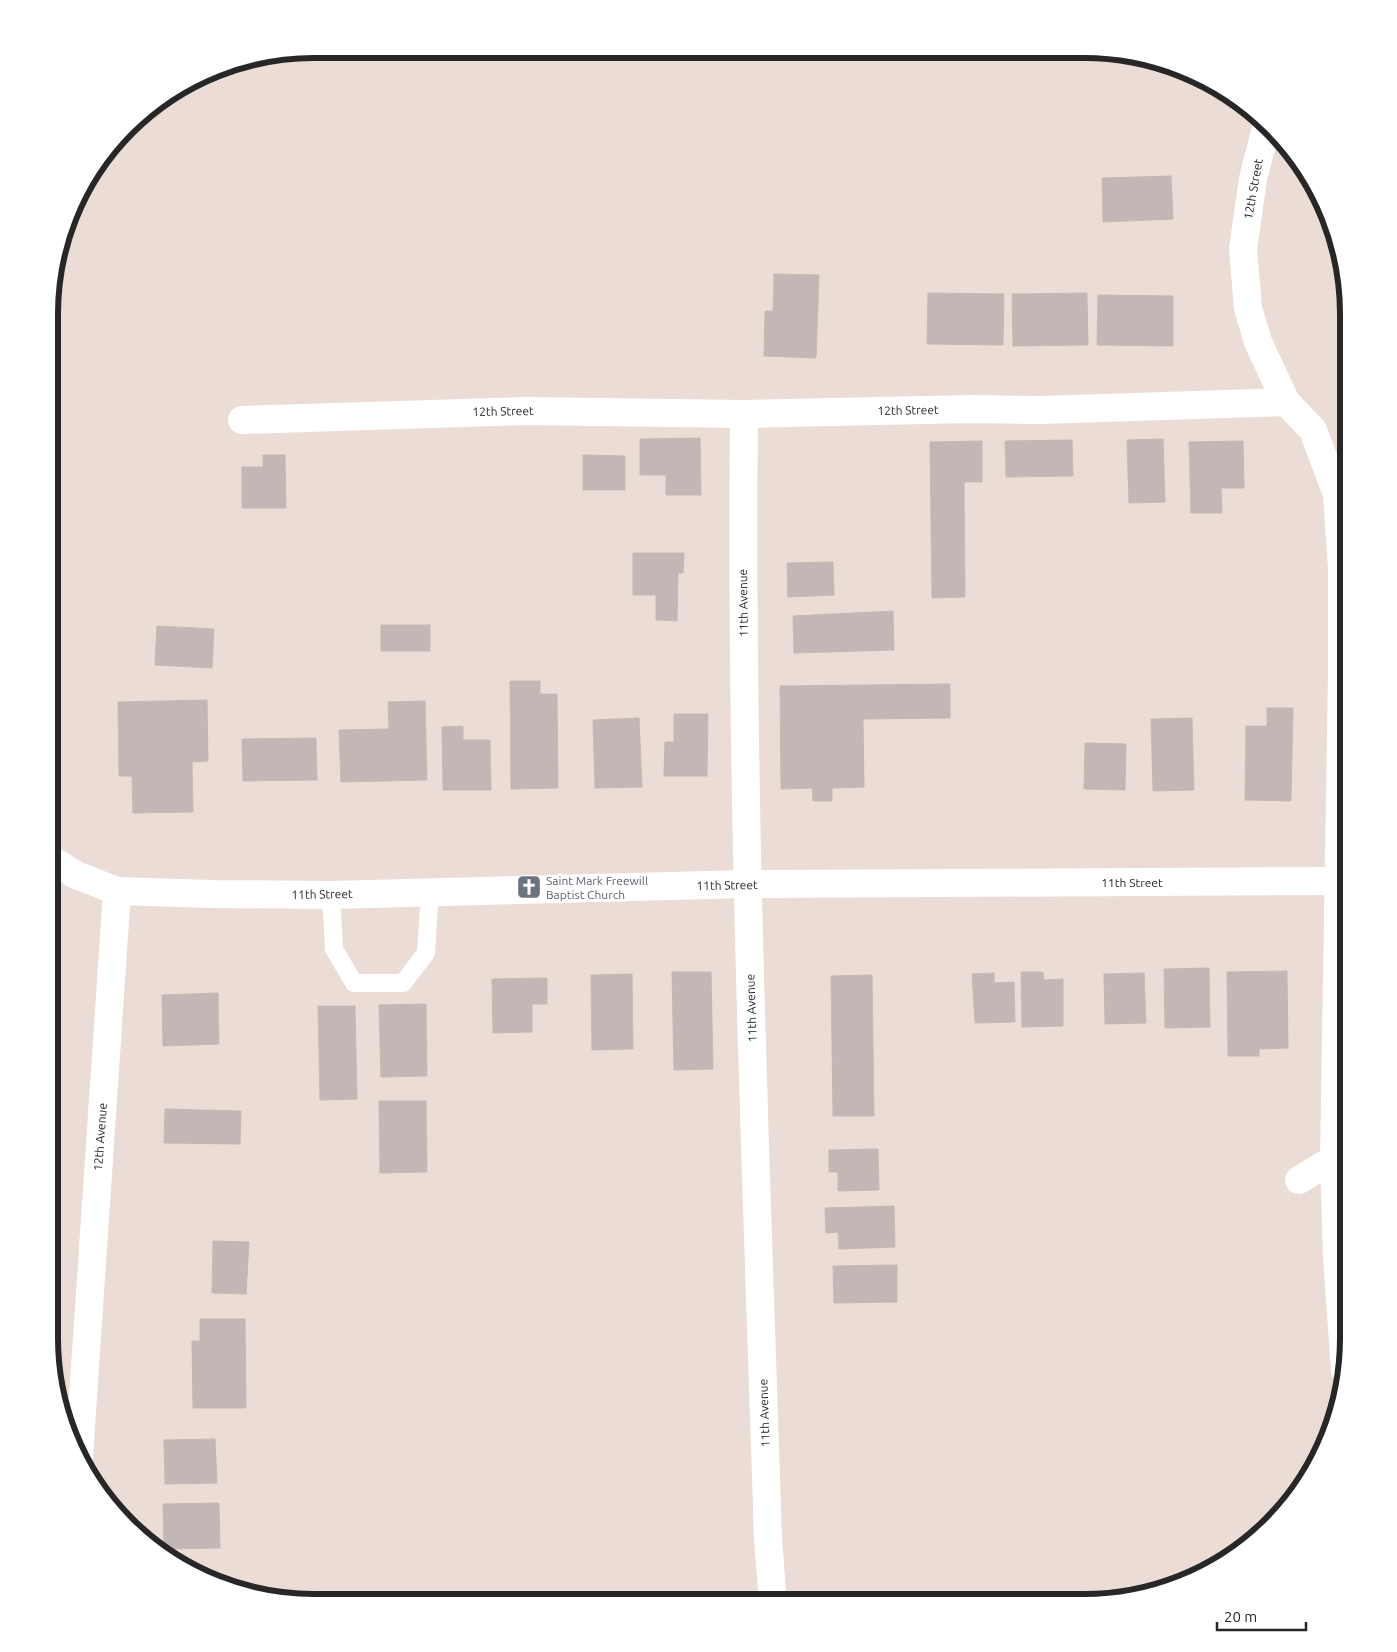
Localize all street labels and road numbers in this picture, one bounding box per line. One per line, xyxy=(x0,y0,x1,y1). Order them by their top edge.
street label: 12th Street xyxy=(1241,157,1265,220)
street label: 12th Street xyxy=(877,403,939,417)
street label: 12th Street xyxy=(472,404,534,418)
street label: 11th Avenue xyxy=(736,569,750,637)
street label: 11th Street xyxy=(1101,876,1163,889)
street label: 11th Street xyxy=(696,878,758,892)
street label: 11th Street xyxy=(291,887,353,901)
street label: 11th Avenue xyxy=(743,974,759,1042)
street label: 12th Avenue xyxy=(91,1102,109,1172)
street label: 11th Avenue xyxy=(756,1379,772,1447)

